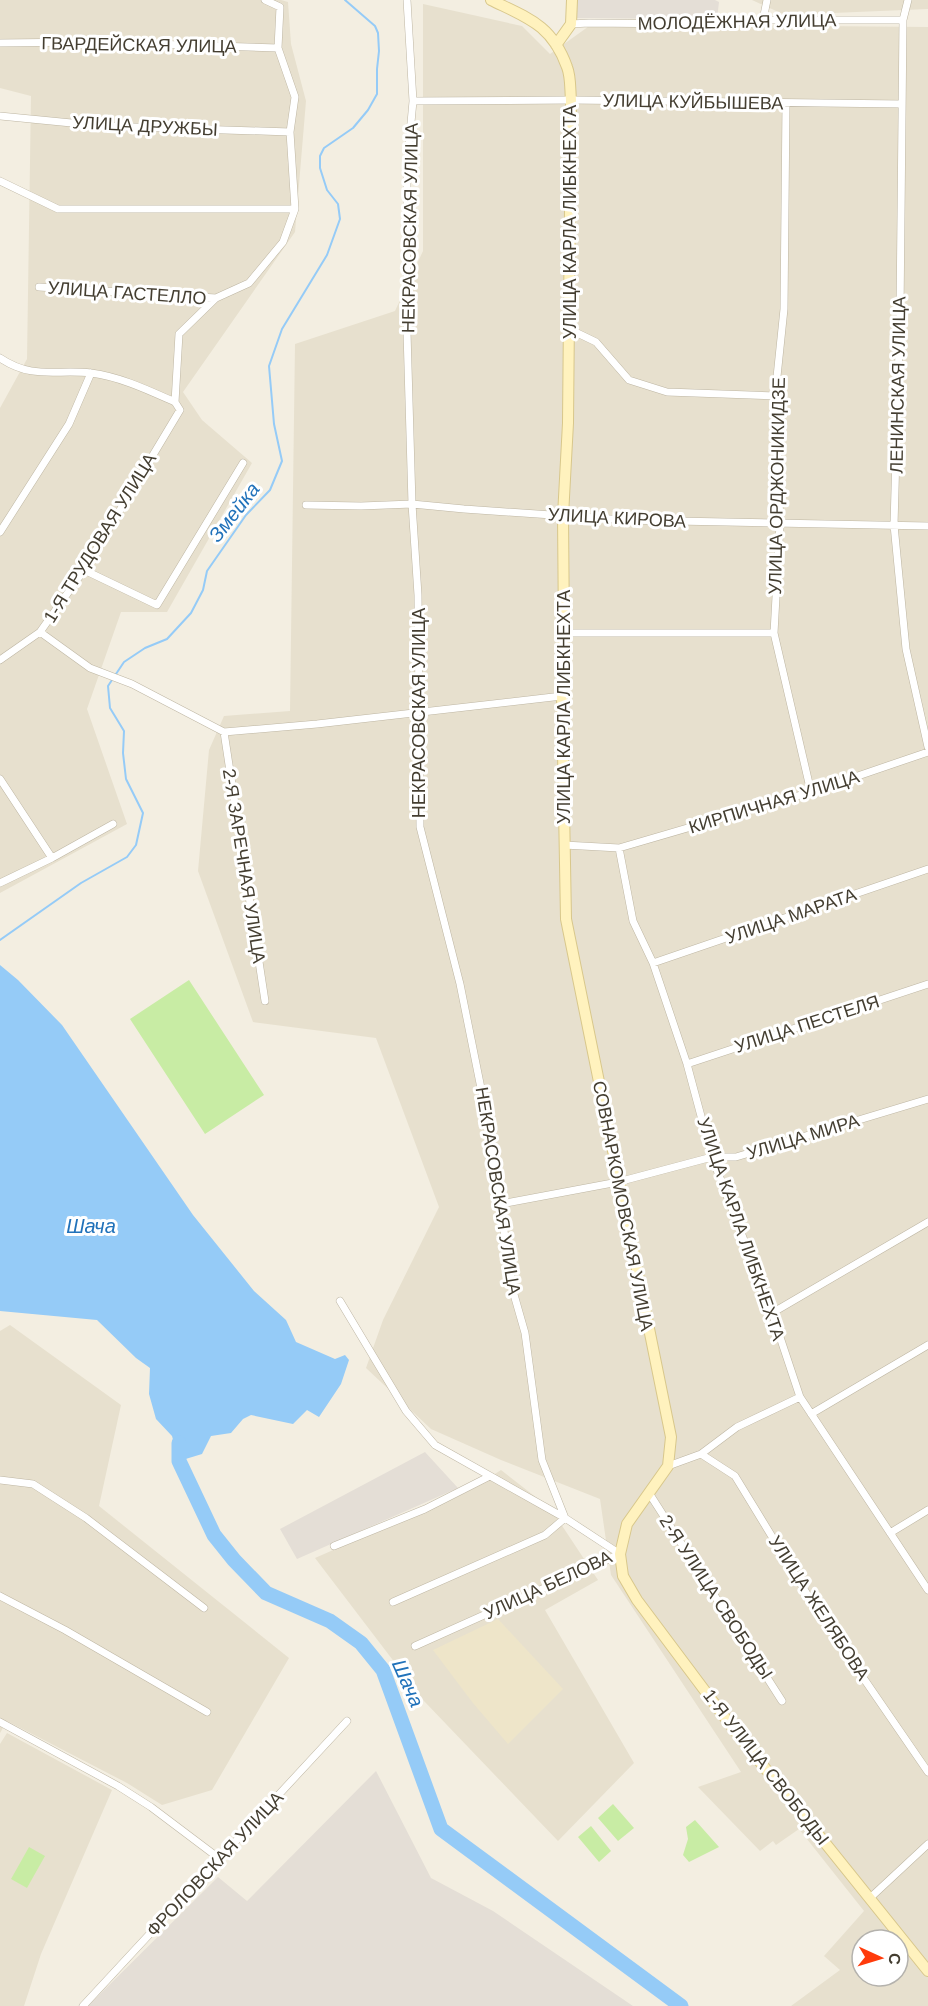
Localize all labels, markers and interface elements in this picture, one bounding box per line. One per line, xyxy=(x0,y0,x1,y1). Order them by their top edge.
street label: МОЛОДЁЖНАЯ УЛИЦА xyxy=(637,10,837,34)
street label: ГВАРДЕЙСКАЯ УЛИЦА xyxy=(41,32,237,57)
street label: УЛИЦА КУЙБЫШЕВА xyxy=(603,89,783,114)
street label: УЛИЦА КАРЛА ЛИБКНЕХТА xyxy=(560,105,580,339)
street label: УЛИЦА ДРУЖБЫ xyxy=(72,112,218,140)
street label: НЕКРАСОВСКАЯ УЛИЦА xyxy=(398,123,422,333)
street label: УЛИЦА ГАСТЕЛЛО xyxy=(47,277,207,309)
street label: ЛЕНИНСКАЯ УЛИЦА xyxy=(886,296,910,474)
street label: УЛИЦА ОРДЖОНИКИДЗЕ xyxy=(765,377,789,595)
street label: 1-Я ТРУДОВАЯ УЛИЦА xyxy=(40,450,160,626)
water label: Змейка xyxy=(204,478,264,546)
street label: УЛИЦА КИРОВА xyxy=(547,504,687,532)
street label: УЛИЦА КАРЛА ЛИБКНЕХТА xyxy=(554,590,574,824)
street label: НЕКРАСОВСКАЯ УЛИЦА xyxy=(409,608,429,818)
street label: 2-Я ЗАРЕЧНАЯ УЛИЦА xyxy=(219,767,269,965)
street label: КИРПИЧНАЯ УЛИЦА xyxy=(686,767,862,837)
street label: УЛИЦА МАРАТА xyxy=(723,884,859,948)
street label: УЛИЦА ПЕСТЕЛЯ xyxy=(732,991,882,1057)
street label: СОВНАРКОМОВСКАЯ УЛИЦА xyxy=(589,1079,657,1333)
street label: НЕКРАСОВСКАЯ УЛИЦА xyxy=(472,1086,524,1296)
street label: УЛИЦА МИРА xyxy=(744,1110,862,1164)
street label: УЛИЦА КАРЛА ЛИБКНЕХТА xyxy=(693,1115,789,1343)
water label: Шача xyxy=(66,1215,116,1237)
street label: 2-Я УЛИЦА СВОБОДЫ xyxy=(655,1511,777,1683)
street label: УЛИЦА ЖЕЛЯБОВА xyxy=(765,1532,873,1684)
street label: УЛИЦА БЕЛОВА xyxy=(481,1547,615,1623)
water label: Шача xyxy=(388,1656,428,1710)
street label: 1-Я УЛИЦА СВОБОДЫ xyxy=(699,1685,833,1849)
street label: ФРОЛОВСКАЯ УЛИЦА xyxy=(143,1787,287,1941)
north arrow xyxy=(850,1928,910,1988)
text: С xyxy=(886,1953,903,1966)

